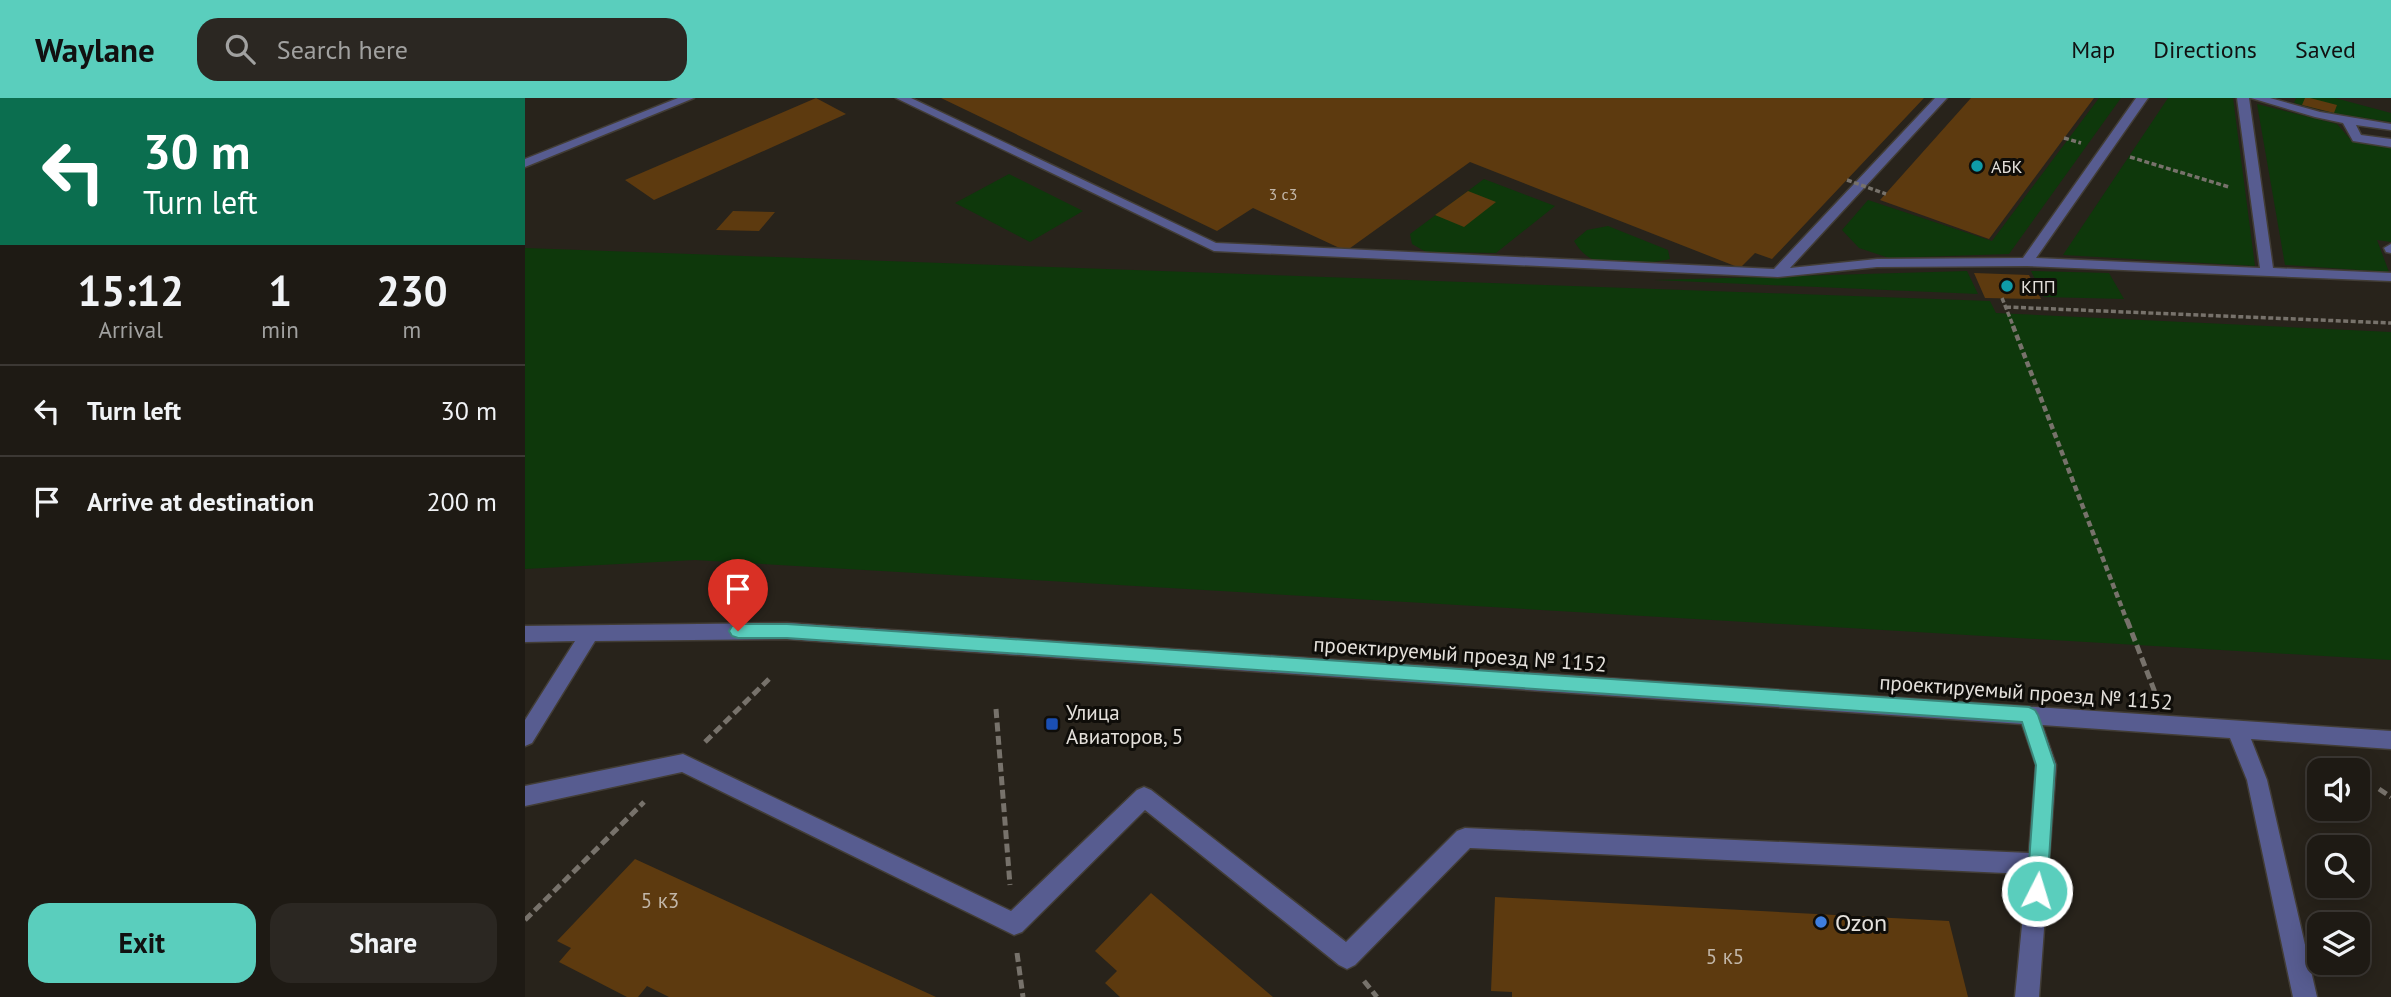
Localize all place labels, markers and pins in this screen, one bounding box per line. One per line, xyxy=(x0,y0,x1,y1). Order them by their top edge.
place label: АБК xyxy=(1991,155,2022,178)
marker: АБК xyxy=(1969,158,1985,174)
place label: КПП xyxy=(2021,275,2056,298)
marker: КПП xyxy=(1999,278,2015,294)
pin xyxy=(708,559,768,631)
place label: Улица Авиаторов, 5 xyxy=(1066,699,1183,750)
marker: Улица Авиаторов, 5 xyxy=(1044,716,1060,732)
place label: Ozon xyxy=(1835,907,1887,938)
marker: Ozon xyxy=(1813,914,1829,930)

